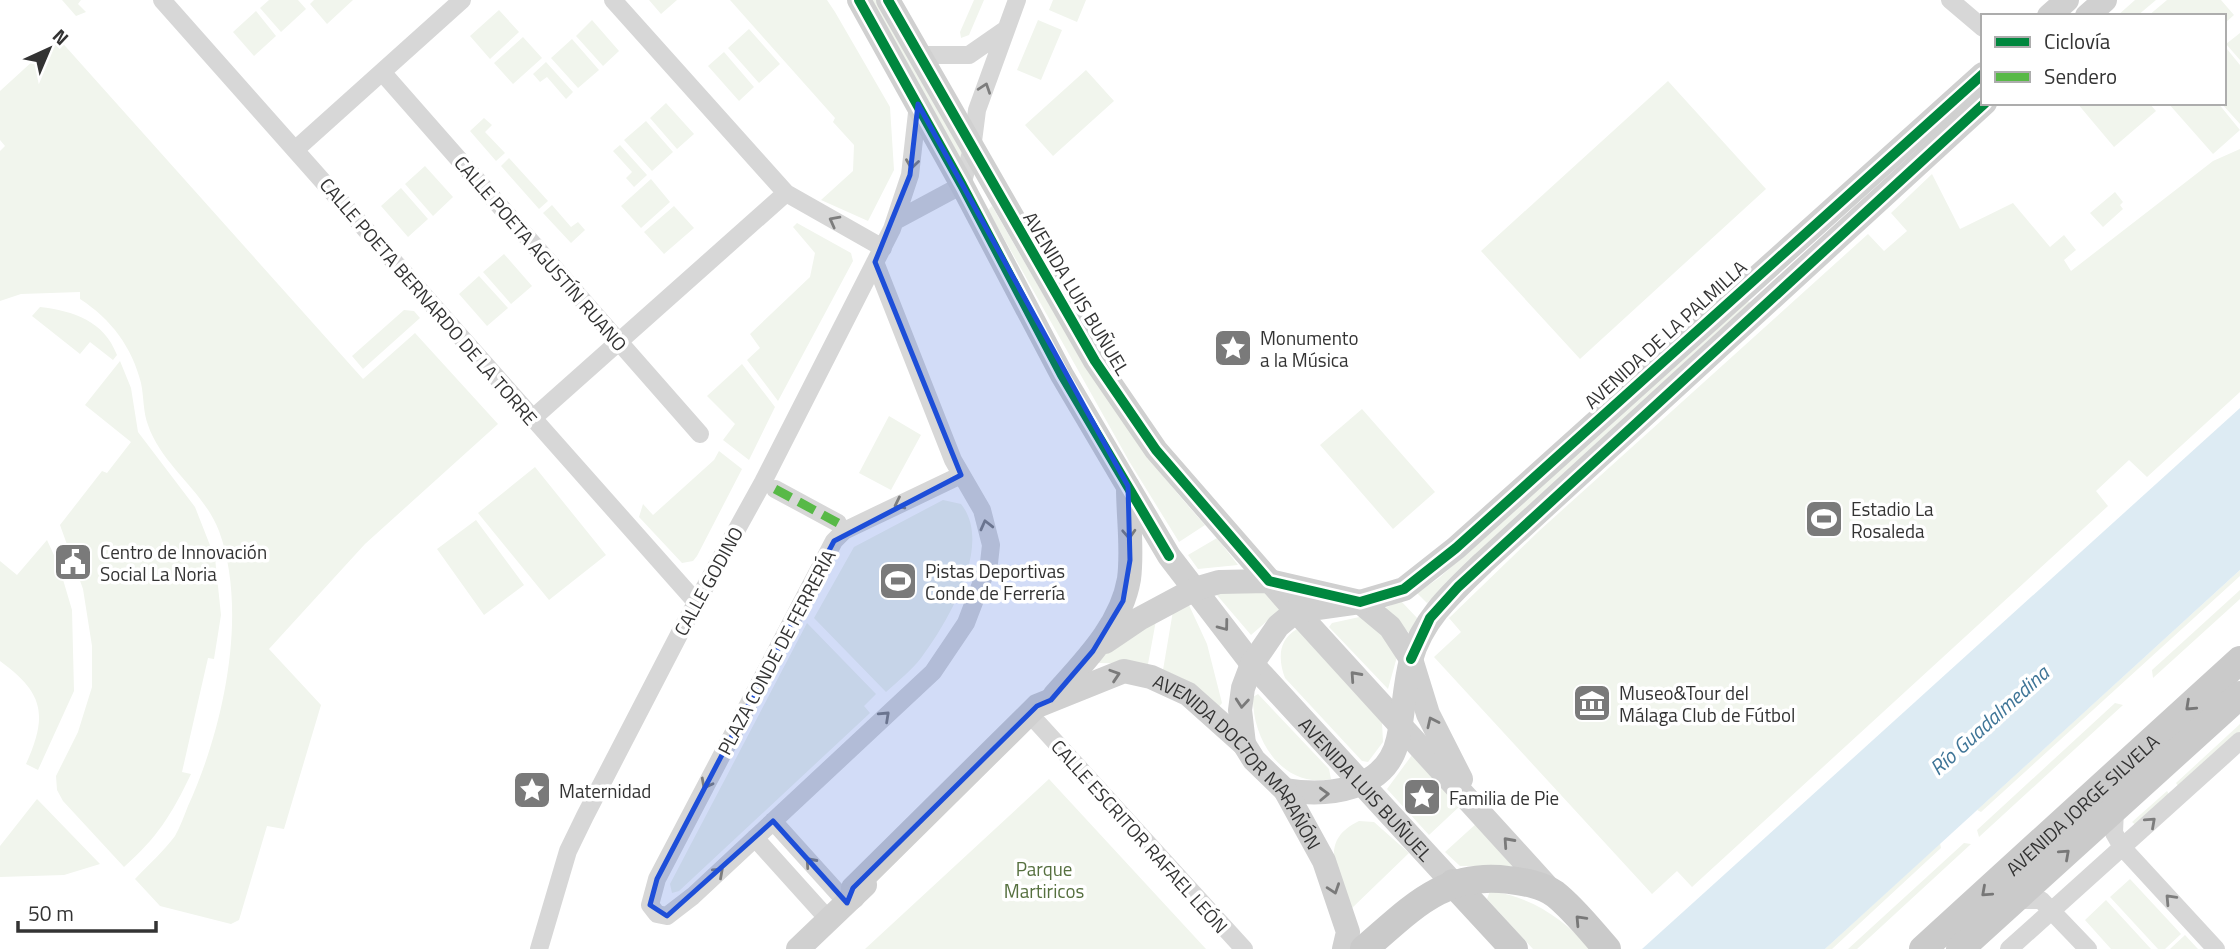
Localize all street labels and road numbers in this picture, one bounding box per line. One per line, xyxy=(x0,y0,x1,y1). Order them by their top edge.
street label: CALLE POETA AGUSTÍN RUANO xyxy=(448,149,634,357)
street label: CALLE POETA BERNARDO DE LA TORRE xyxy=(313,171,545,431)
street label: AVENIDA LUIS BUÑUEL xyxy=(1017,206,1137,380)
street label: AVENIDA DE LA PALMILLA xyxy=(1577,253,1753,415)
street label: CALLE GODINO xyxy=(666,521,750,641)
street label: PLAZA CONDE DE FERRERÍA xyxy=(709,544,843,760)
street label: AVENIDA DOCTOR MARAÑÓN xyxy=(1149,666,1329,854)
street label: AVENIDA LUIS BUÑUEL xyxy=(1293,710,1440,867)
street label: AVENIDA JORGE SILVELA xyxy=(1999,727,2165,882)
street label: CALLE ESCRITOR RAFAEL LEÓN xyxy=(1045,733,1235,939)

